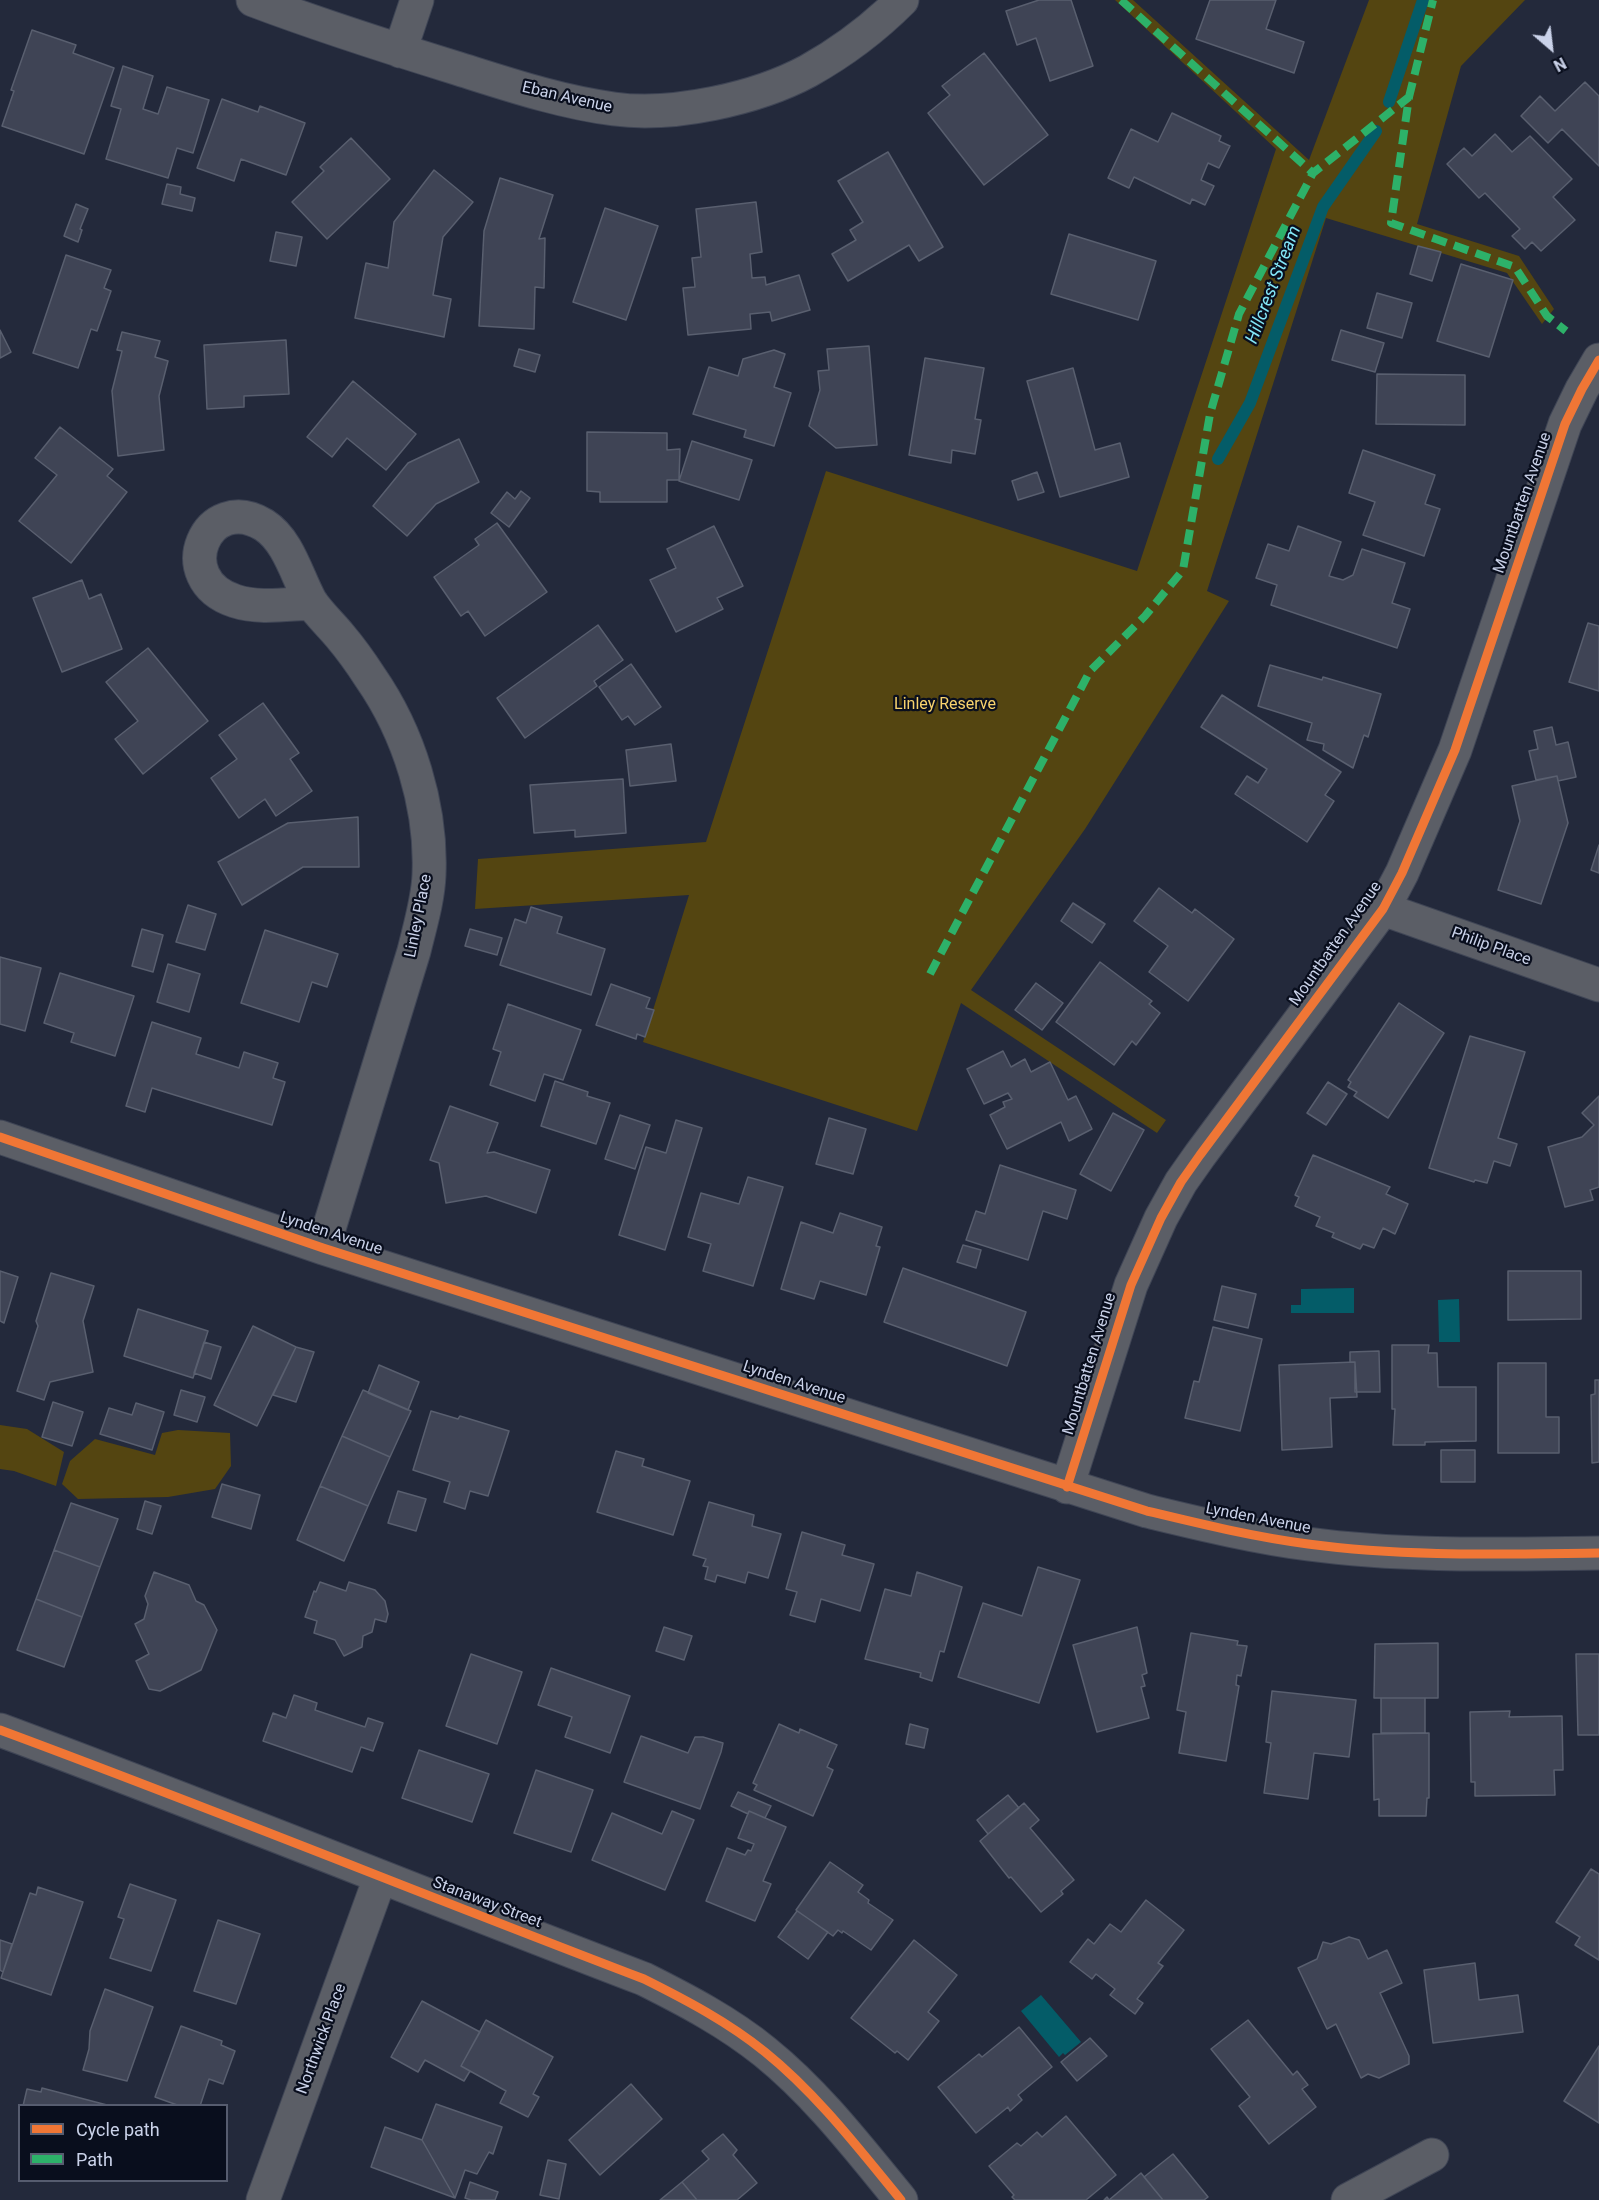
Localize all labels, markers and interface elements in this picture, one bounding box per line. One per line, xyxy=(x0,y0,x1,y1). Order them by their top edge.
north arrow xyxy=(1521,18,1581,78)
text: N xyxy=(1550,53,1569,75)
street label: Eban Avenue xyxy=(520,78,614,118)
water label: Hillcrest Stream xyxy=(1242,223,1306,347)
street label: Mountbatten Avenue xyxy=(1490,430,1556,576)
park label: Linley Reserve xyxy=(894,695,996,715)
street label: Linley Place xyxy=(401,873,437,959)
street label: Mountbatten Avenue xyxy=(1286,878,1386,1010)
street label: Philip Place xyxy=(1449,924,1533,970)
street label: Lynden Avenue xyxy=(277,1208,385,1260)
street label: Mountbatten Avenue xyxy=(1059,1291,1121,1437)
street label: Lynden Avenue xyxy=(740,1357,848,1409)
street label: Lynden Avenue xyxy=(1204,1499,1312,1539)
street label: Stanaway Street xyxy=(430,1873,544,1933)
street label: Northwick Place xyxy=(293,1981,351,2097)
legend xyxy=(18,2104,228,2182)
text: Cycle path xyxy=(76,2119,160,2140)
text: Path xyxy=(76,2149,113,2170)

